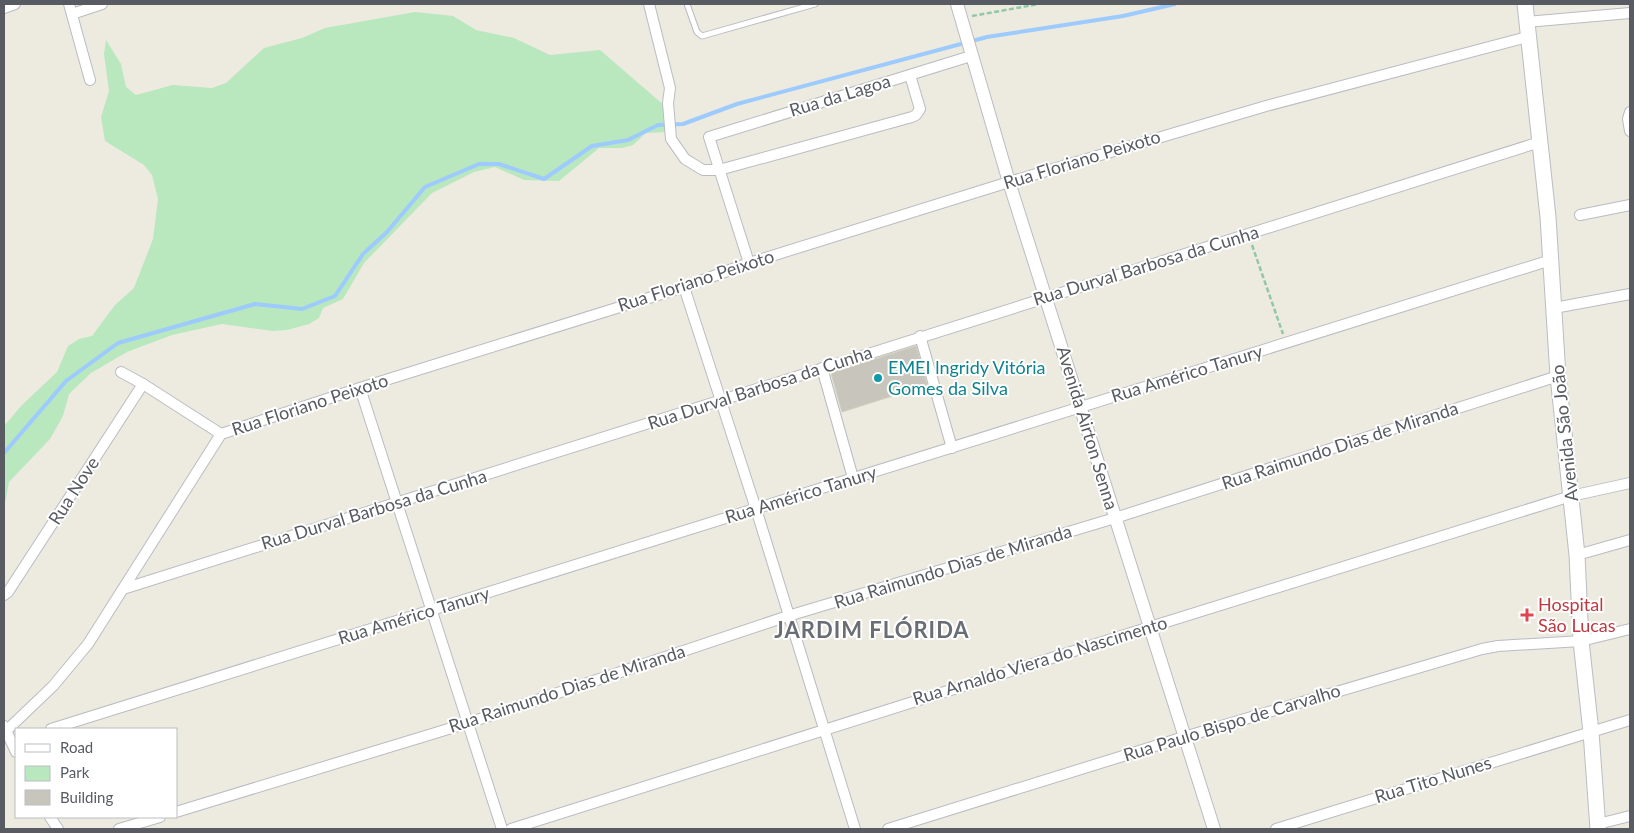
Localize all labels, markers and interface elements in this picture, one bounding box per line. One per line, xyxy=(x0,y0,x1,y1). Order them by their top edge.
street label: Rua da Lagoa xyxy=(786,69,893,121)
street label: Rua Floriano Peixoto xyxy=(1001,125,1163,193)
street label: Rua Durval Barbosa da Cunha xyxy=(1030,220,1261,310)
street label: Rua Floriano Peixoto xyxy=(615,244,777,316)
street label: Rua Américo Tanury xyxy=(1108,339,1266,407)
street label: Rua Durval Barbosa da Cunha xyxy=(645,340,875,434)
street label: Avenida Airton Senna xyxy=(1053,343,1123,512)
place label: EMEI lngridy Vitória Gomes da Silva xyxy=(888,356,1046,399)
street label: Avenida São João xyxy=(1546,364,1582,503)
street label: Rua Floriano Peixoto xyxy=(229,368,391,440)
marker: EMEI lngridy Vitória Gomes da Silva xyxy=(872,372,884,384)
street label: Rua Raimundo Dias de Miranda xyxy=(1219,396,1461,494)
street label: Rua Nove xyxy=(43,452,103,529)
street label: Rua Américo Tanury xyxy=(722,460,880,528)
street label: Rua Durval Barbosa da Cunha xyxy=(258,464,489,554)
street label: Rua Raimundo Dias de Miranda xyxy=(831,519,1074,613)
street label: Rua Américo Tanury xyxy=(335,581,493,649)
place label: Hospital São Lucas xyxy=(1538,593,1616,636)
marker: Hospital São Lucas xyxy=(1520,608,1534,622)
street label: Rua Arnaldo Viera do Nascimento xyxy=(910,611,1170,709)
district label: JARDIM FLÓRIDA xyxy=(774,616,970,643)
street label: Rua Raimundo Dias de Miranda xyxy=(446,639,688,737)
street label: Rua Paulo Bispo de Carvalho xyxy=(1121,679,1343,766)
legend xyxy=(15,728,178,818)
text: Road xyxy=(60,738,93,756)
street label: Rua Tito Nunes xyxy=(1372,751,1494,807)
text: Park xyxy=(60,763,90,781)
text: Building xyxy=(60,788,113,806)

